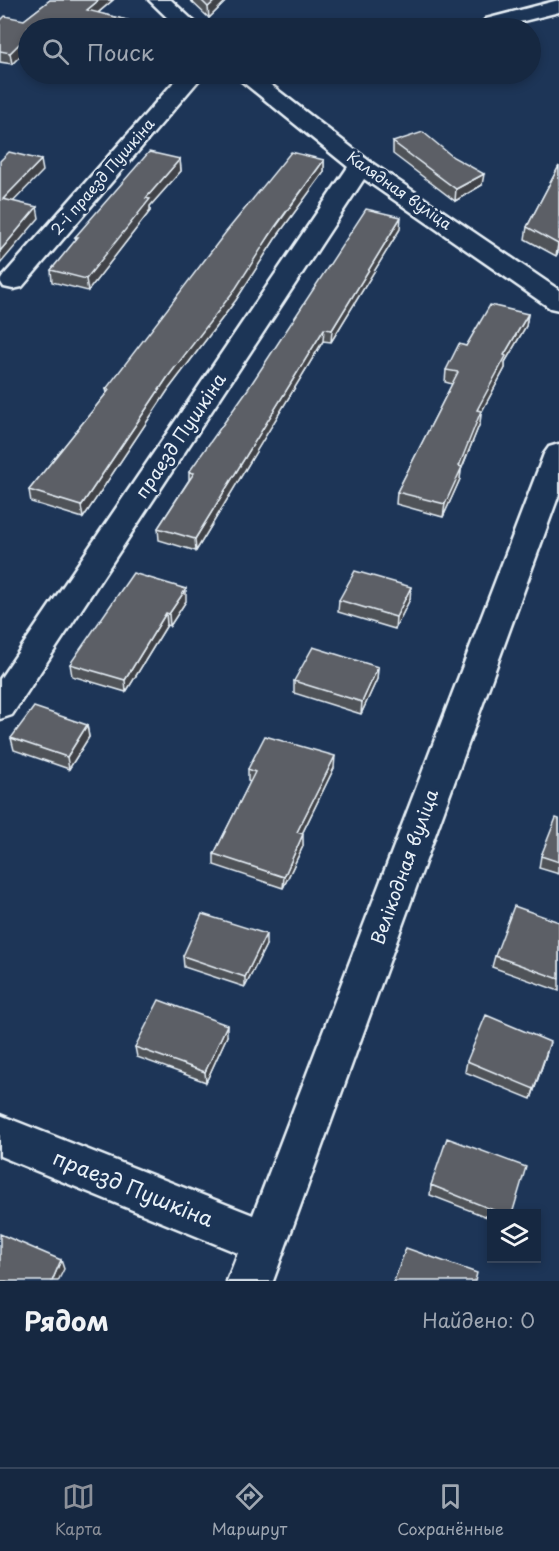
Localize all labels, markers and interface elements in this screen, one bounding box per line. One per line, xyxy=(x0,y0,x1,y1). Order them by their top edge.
search box xyxy=(18,18,541,84)
icon: search xyxy=(39,35,72,68)
text: Поиск xyxy=(87,35,154,68)
street label: 2-і праезд Пушкіна xyxy=(45,112,160,240)
street label: Калядная вуліца xyxy=(343,145,458,235)
street label: праезд Пушкіна xyxy=(128,366,232,503)
street label: Велікодная вуліца xyxy=(363,785,444,948)
street label: праезд Пушкіна xyxy=(49,1140,219,1234)
map controls xyxy=(487,1209,541,1263)
button: layers xyxy=(487,1209,541,1263)
text: Рядом xyxy=(24,1301,109,1340)
text: Найдено: 0 xyxy=(422,1305,535,1335)
tab: Карта xyxy=(55,1480,102,1540)
tab: Маршрут xyxy=(212,1480,287,1540)
tab: Сохранённые xyxy=(397,1480,504,1540)

